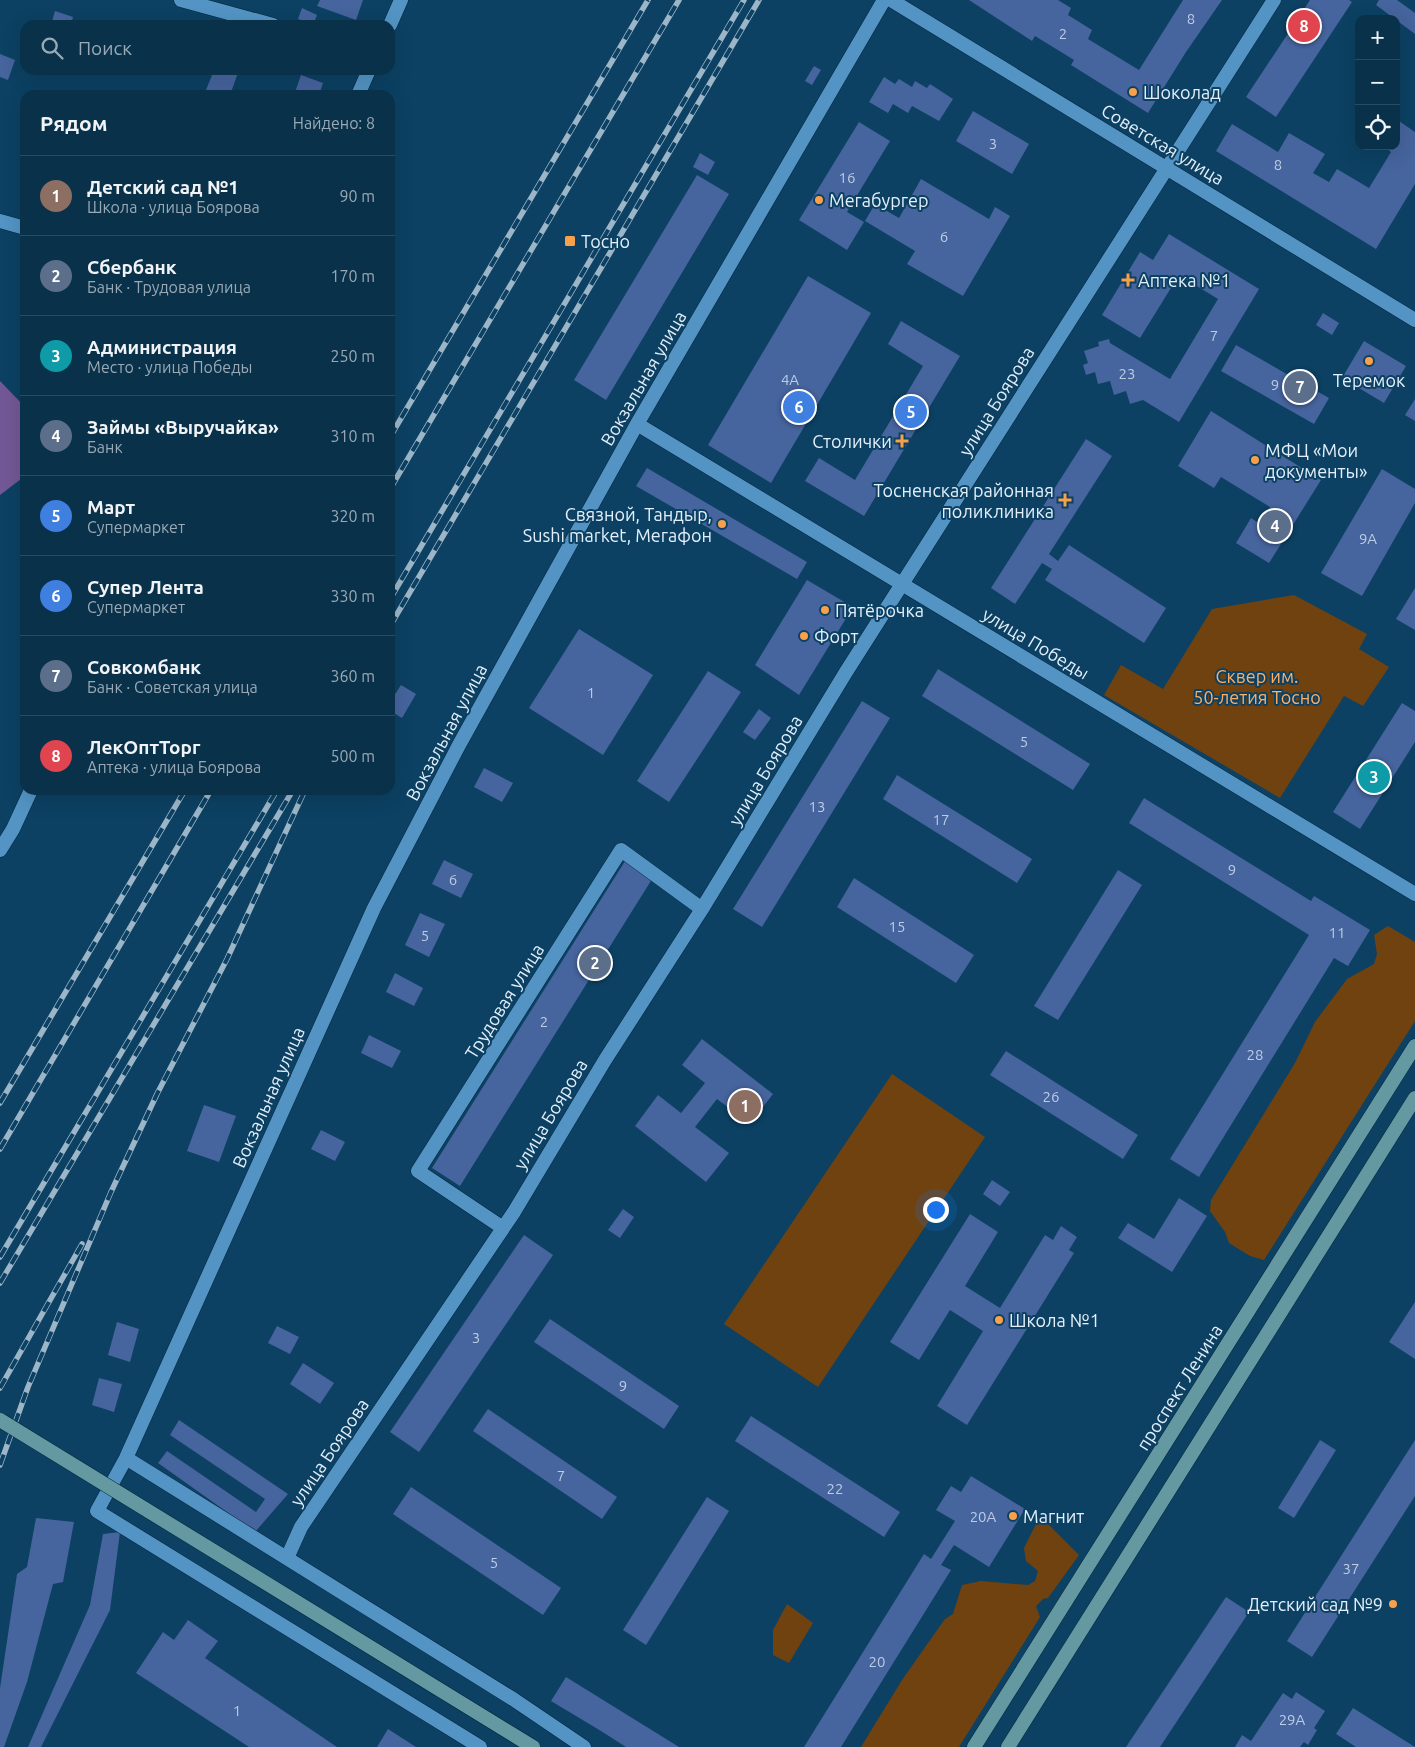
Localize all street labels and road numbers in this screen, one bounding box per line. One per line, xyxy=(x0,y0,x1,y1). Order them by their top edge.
street label: Советская улица xyxy=(1098,100,1228,188)
street label: Вокзальная улица xyxy=(596,307,690,449)
street label: улица Боярова xyxy=(954,343,1038,459)
street label: улица Победы xyxy=(979,603,1093,683)
street label: Вокзальная улица xyxy=(402,660,490,804)
street label: улица Боярова xyxy=(724,711,806,829)
street label: Трудовая улица xyxy=(461,940,547,1062)
street label: Вокзальная улица xyxy=(228,1024,308,1170)
street label: улица Боярова xyxy=(509,1055,591,1173)
street label: проспект Ленина xyxy=(1132,1320,1226,1454)
street label: улица Боярова xyxy=(286,1395,372,1509)

